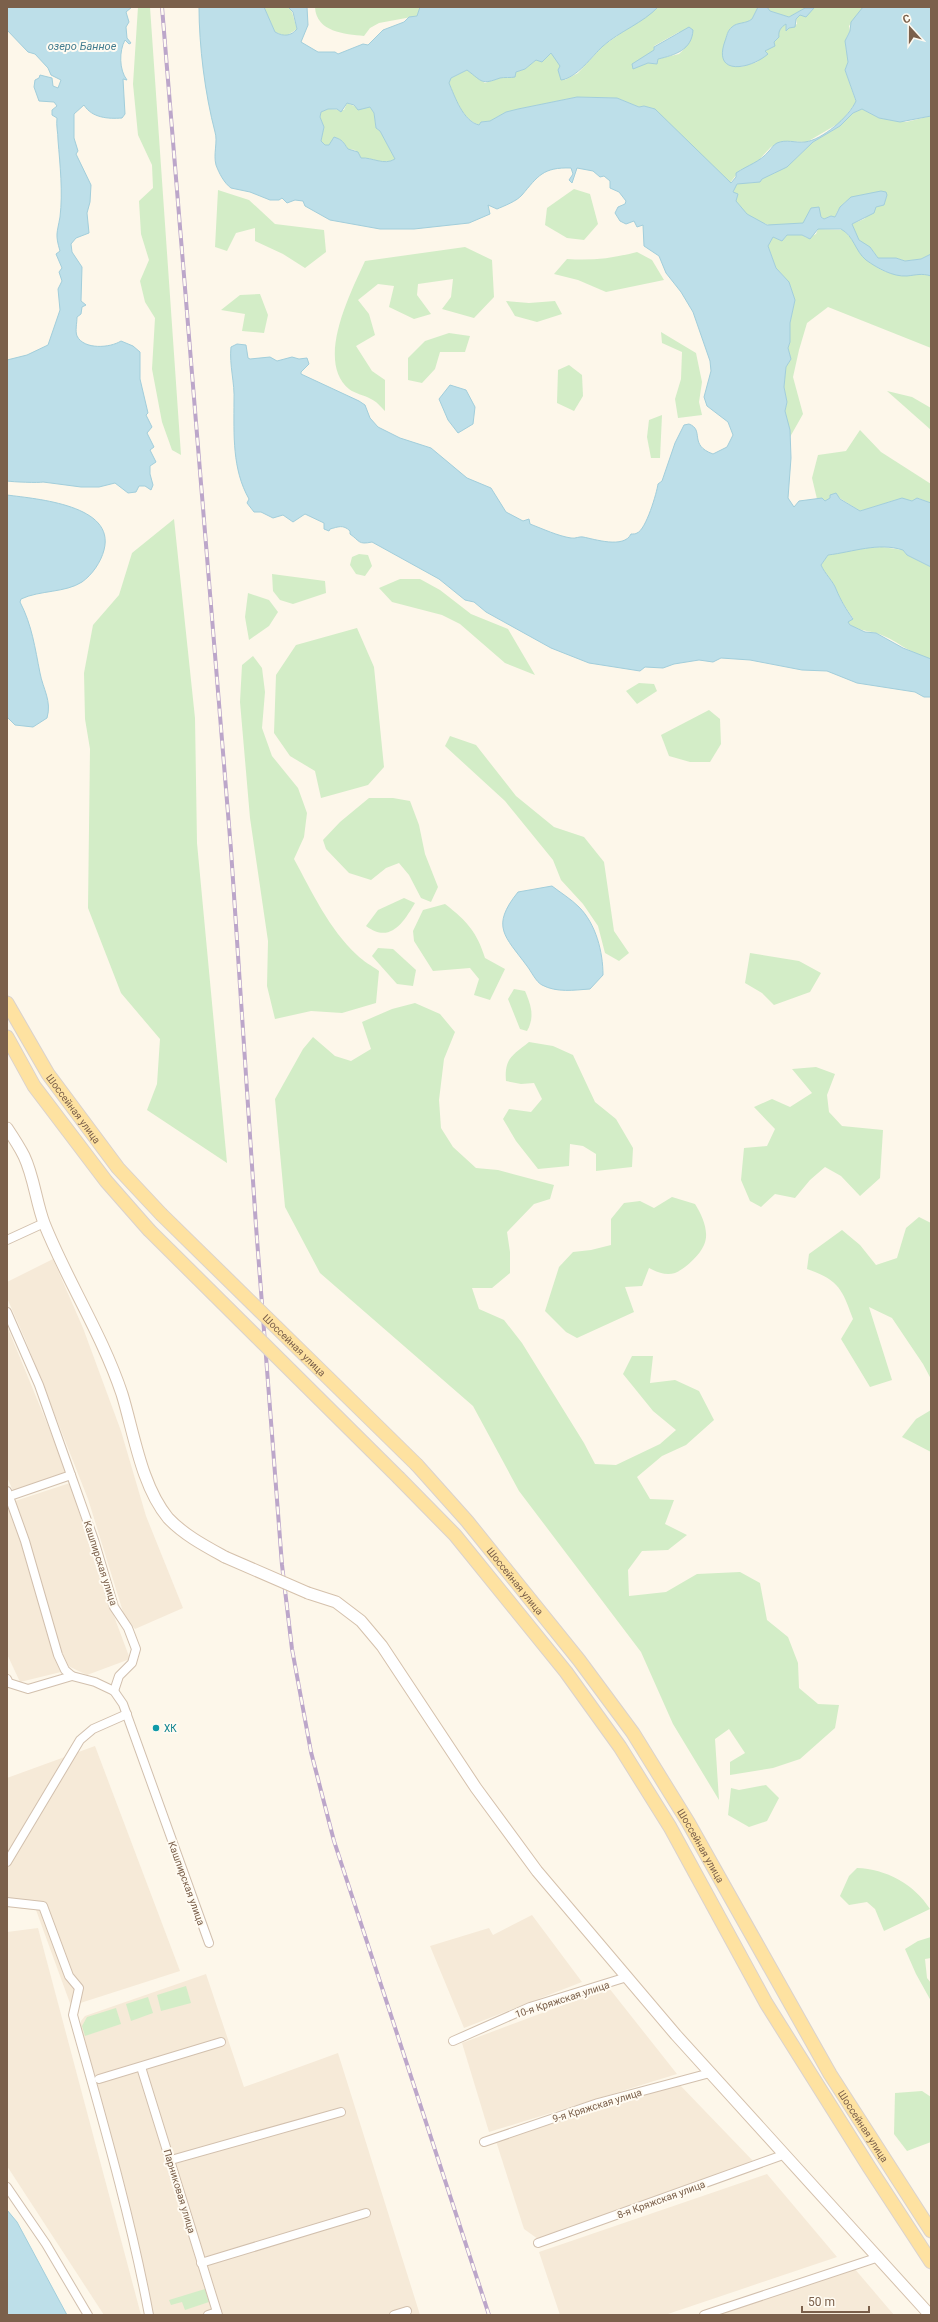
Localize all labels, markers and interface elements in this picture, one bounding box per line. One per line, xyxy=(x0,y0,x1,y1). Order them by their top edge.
north arrow xyxy=(890,8,930,48)
text: С xyxy=(901,12,912,26)
water label: озеро Банное xyxy=(48,40,117,53)
street label: Шоссейная улица xyxy=(44,1072,103,1146)
street label: Шоссейная улица xyxy=(261,1312,328,1378)
street label: Кашпирская улица xyxy=(82,1519,119,1607)
street label: Шоссейная улица xyxy=(484,1545,545,1617)
marker: ХК xyxy=(151,1723,161,1733)
place label: ХК xyxy=(164,1723,177,1734)
street label: Шоссейная улица xyxy=(675,1807,726,1885)
street label: Кашпирская улица xyxy=(166,1840,207,1927)
street label: 10-я Кряжская улица xyxy=(514,1979,611,2020)
street label: 9-я Кряжская улица xyxy=(551,2087,643,2124)
street label: Шоссейная улица xyxy=(836,2088,890,2164)
street label: Парниковая улица xyxy=(161,2148,198,2235)
street label: 8-я Кряжская улица xyxy=(616,2178,707,2221)
scale bar xyxy=(802,2288,869,2314)
text: 50 m xyxy=(808,2295,835,2309)

